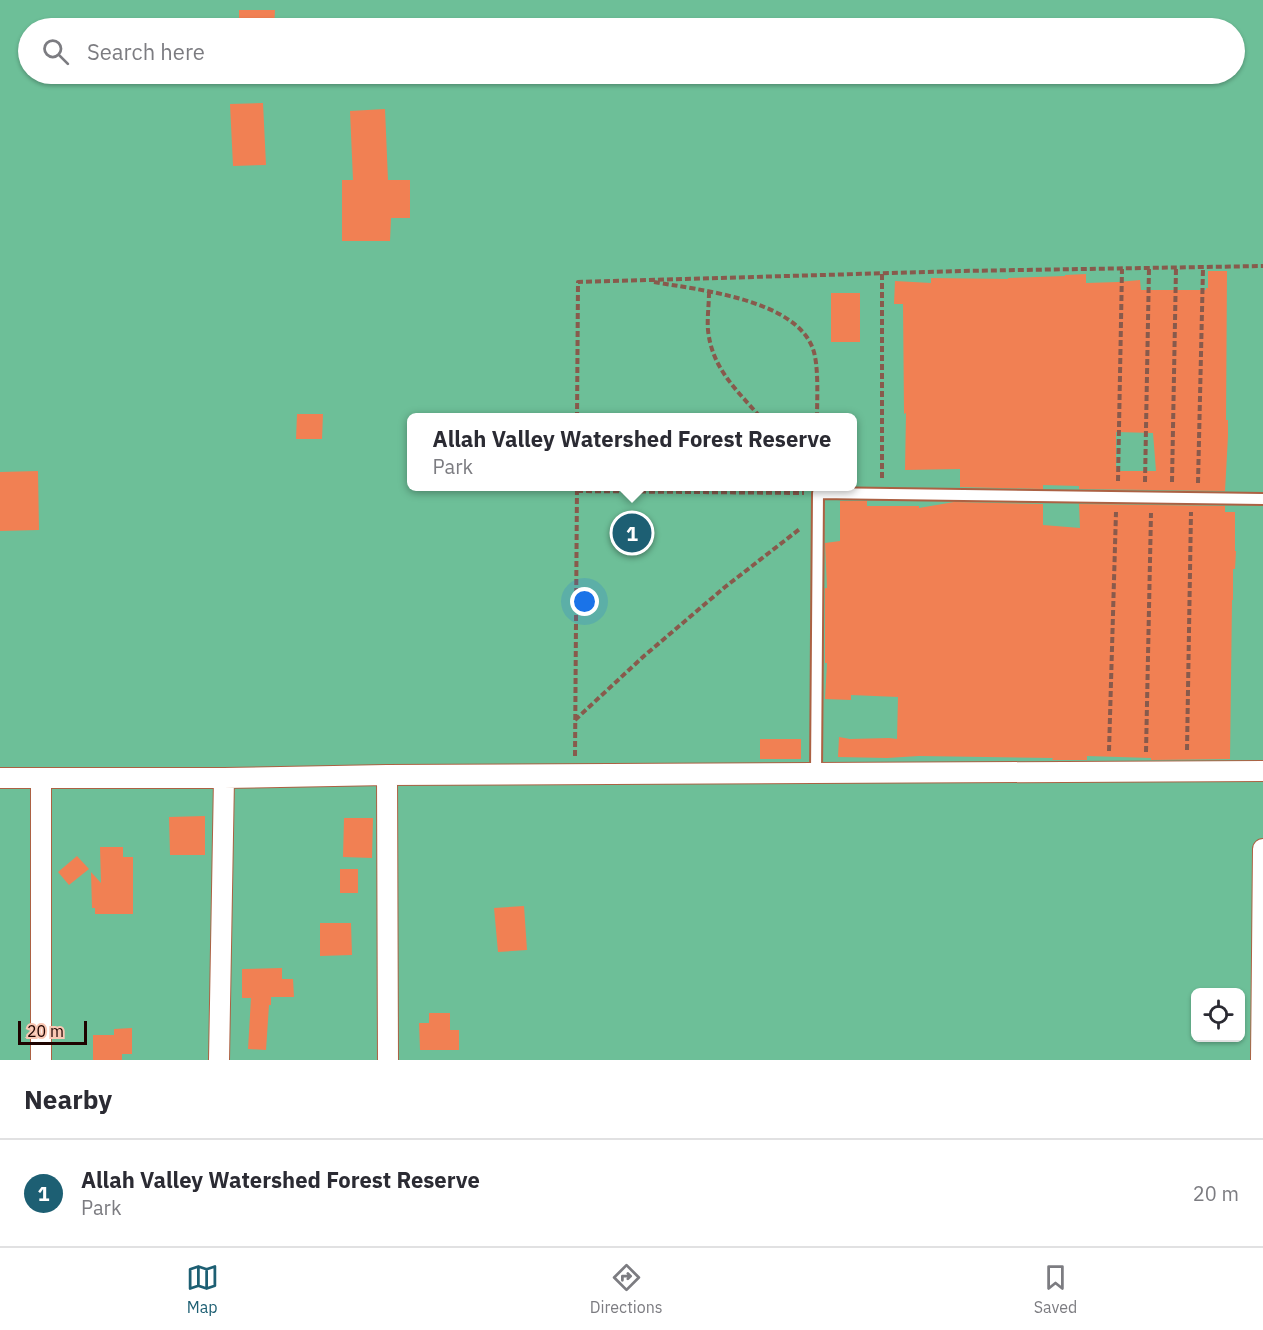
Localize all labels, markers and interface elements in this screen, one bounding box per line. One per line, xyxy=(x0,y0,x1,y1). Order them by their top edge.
search box xyxy=(18,18,1245,84)
icon: search xyxy=(39,35,72,68)
text: Search here xyxy=(87,37,205,66)
popup xyxy=(407,413,857,491)
text: Allah Valley Watershed Forest Reserve xyxy=(433,424,831,453)
text: Park xyxy=(433,453,473,480)
pin: 1 xyxy=(612,510,652,556)
your location xyxy=(570,587,599,616)
map controls xyxy=(1191,988,1245,1042)
button: locate xyxy=(1191,988,1245,1042)
scale bar xyxy=(18,1018,87,1046)
text: 20 m xyxy=(27,1021,64,1041)
text: Nearby xyxy=(24,1082,112,1116)
text: Allah Valley Watershed Forest Reserve xyxy=(81,1165,480,1194)
text: 1 xyxy=(38,1180,50,1207)
text: 20 m xyxy=(1193,1180,1239,1207)
text: Park xyxy=(81,1194,121,1221)
tab: Map xyxy=(186,1261,219,1317)
tab: Directions xyxy=(590,1261,663,1317)
tab: Saved xyxy=(1034,1261,1077,1317)

